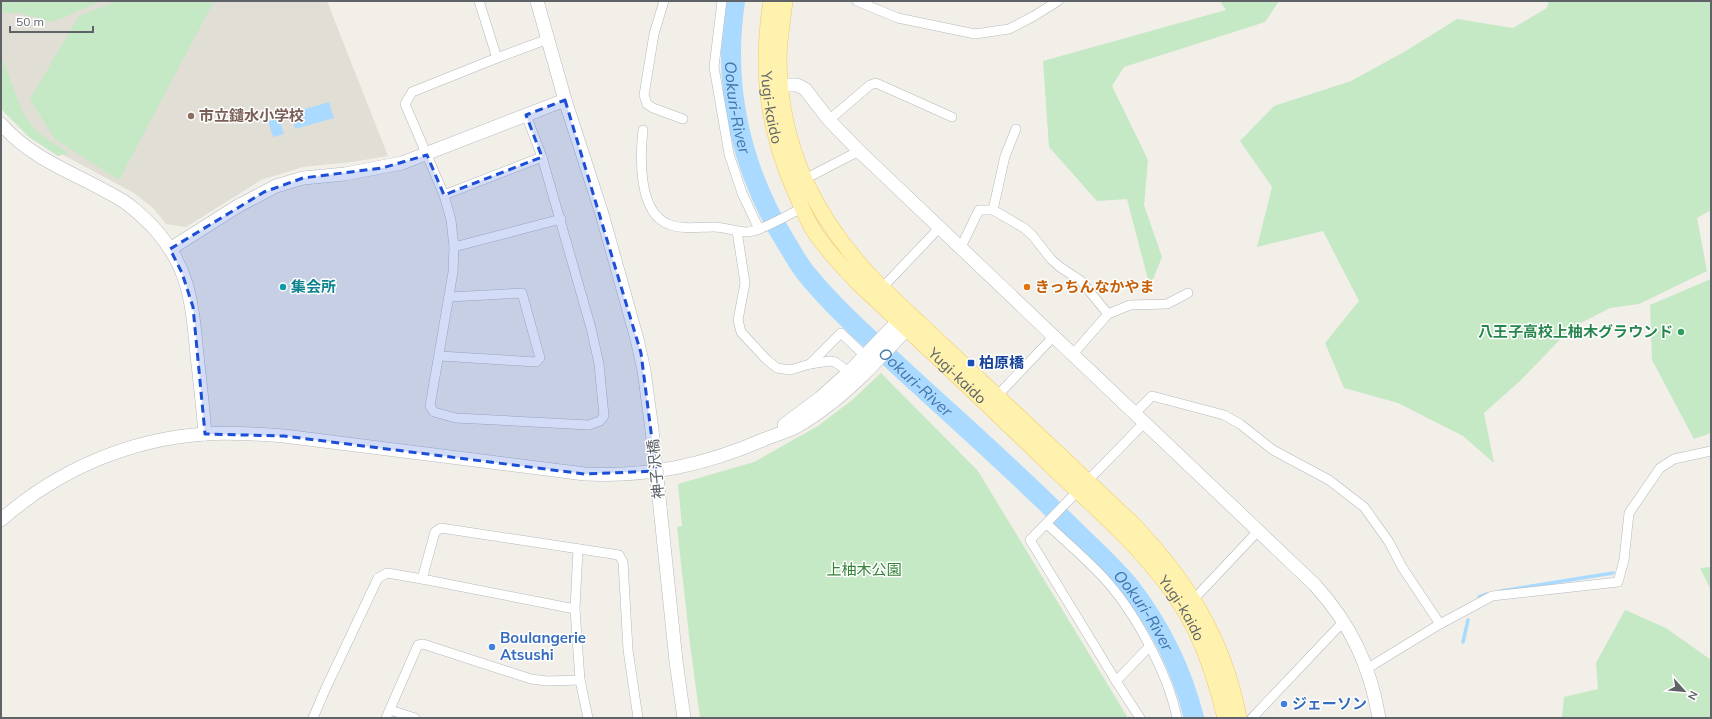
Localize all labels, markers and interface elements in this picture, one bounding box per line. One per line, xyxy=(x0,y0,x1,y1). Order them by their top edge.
scale bar xyxy=(10,8,93,34)
text: 50 m xyxy=(16,14,44,29)
water label: Ookuri-River xyxy=(721,61,756,157)
street label: Yugi-kaido xyxy=(757,69,787,146)
place label: 市立鑓水小学校 xyxy=(199,106,304,125)
marker: 市立鑓水小学校 xyxy=(186,111,196,121)
place label: 集会所 xyxy=(290,277,336,296)
place label: きっちんなかやま xyxy=(1035,277,1154,296)
marker: 集会所 xyxy=(278,282,288,292)
marker: きっちんなかやま xyxy=(1022,282,1032,292)
place label: 八王子高校上柚木グラウンド xyxy=(1478,322,1673,341)
marker: 八王子高校上柚木グラウンド xyxy=(1676,327,1686,337)
water label: Ookuri-River xyxy=(875,343,958,421)
street label: Yugi-kaido xyxy=(923,343,991,408)
place label: 柏原橋 xyxy=(979,353,1025,372)
marker: 柏原橋 xyxy=(966,358,976,368)
street label: 神子沢橋 xyxy=(643,438,668,500)
park label: 上柚木公園 xyxy=(826,560,902,579)
water label: Ookuri-River xyxy=(1110,566,1178,655)
street label: Yugi-kaido xyxy=(1154,571,1209,644)
place label: Boulangerie Atsushi xyxy=(500,628,586,664)
marker: Boulangerie Atsushi xyxy=(487,642,497,652)
north arrow xyxy=(1664,671,1704,711)
text: N xyxy=(1685,689,1701,702)
place label: ジェーソン xyxy=(1292,694,1367,713)
marker: ジェーソン xyxy=(1279,699,1289,709)

